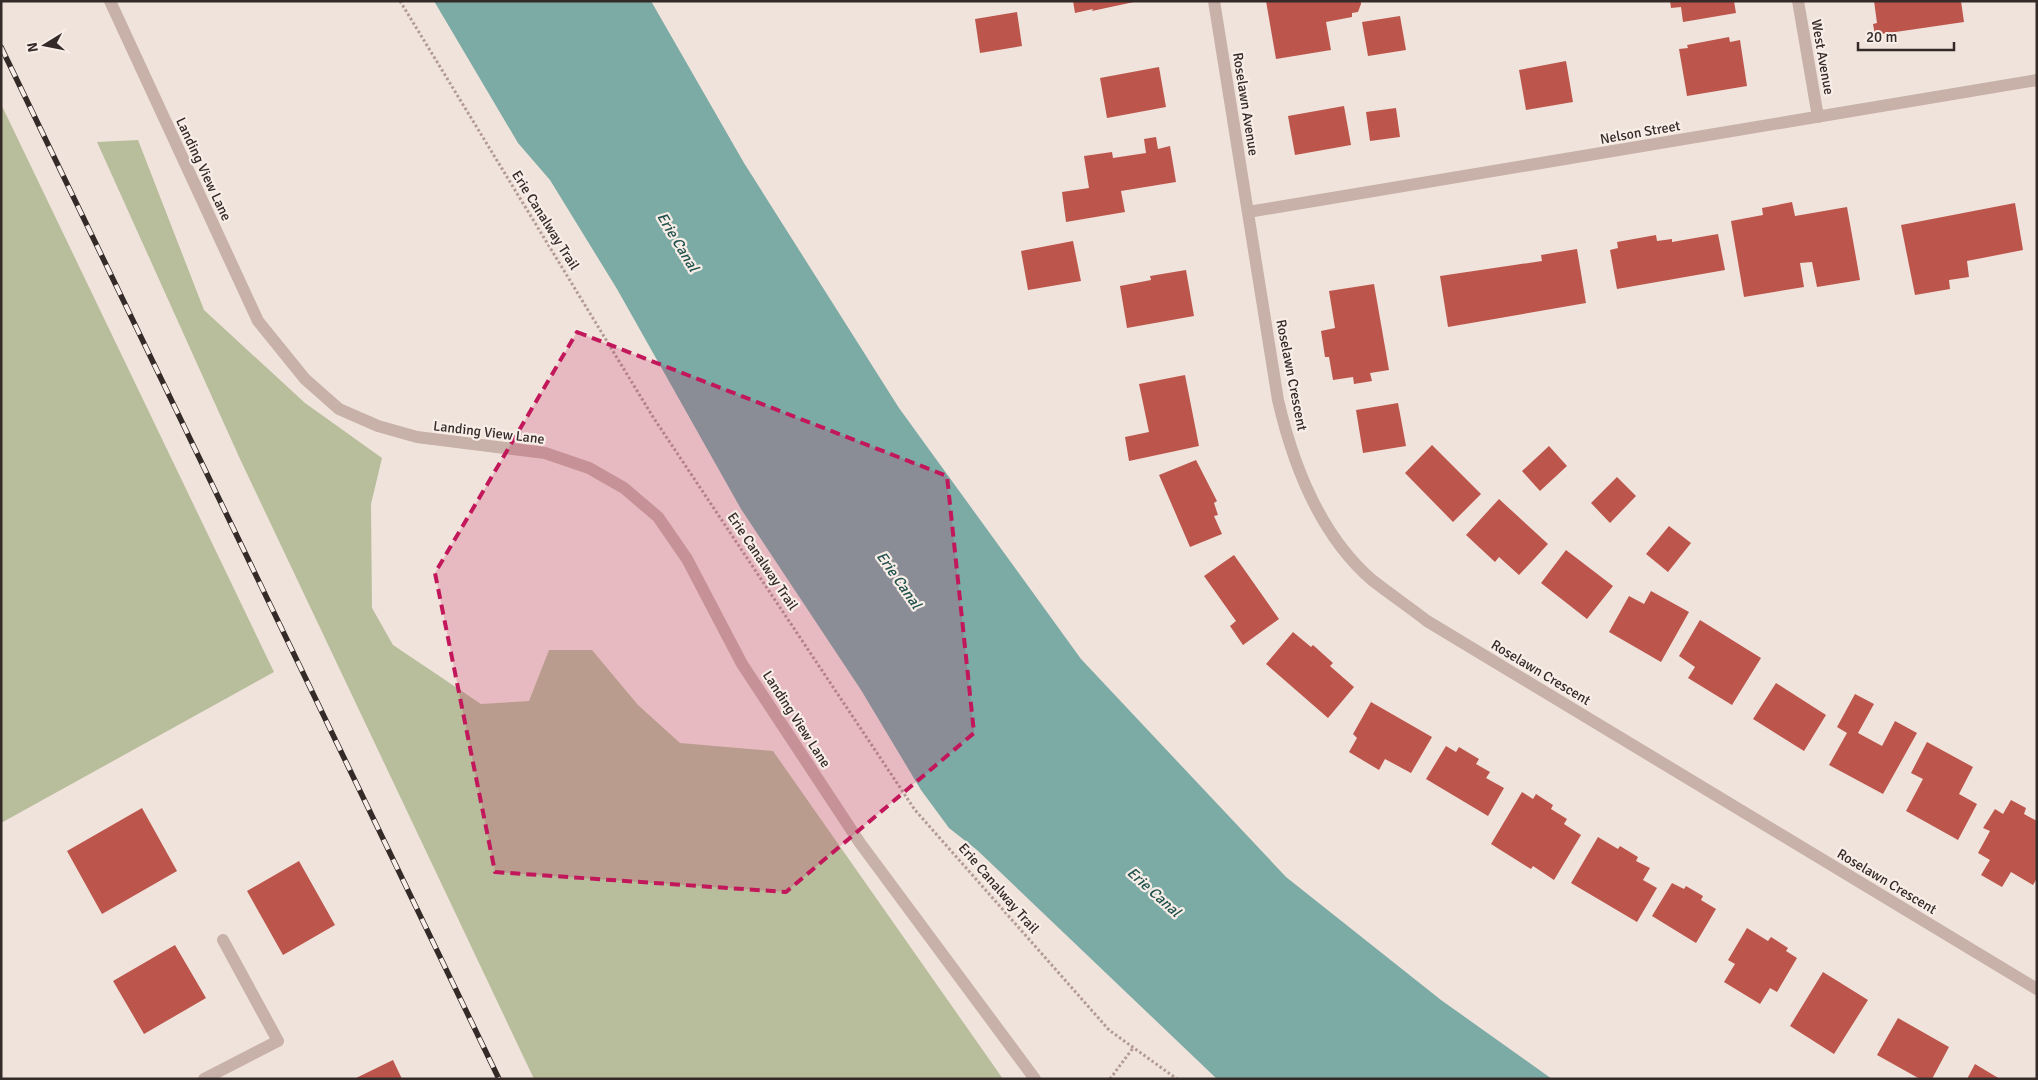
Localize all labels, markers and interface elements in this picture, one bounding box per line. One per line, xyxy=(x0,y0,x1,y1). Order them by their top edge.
street label: West Avenue xyxy=(1808,18,1838,96)
north arrow xyxy=(20,20,70,70)
scale bar xyxy=(1858,20,1954,52)
text: 20 m xyxy=(1866,28,1897,46)
text: N xyxy=(23,41,42,53)
street label: Roselawn Avenue xyxy=(1229,51,1262,157)
street label: Landing View Lane xyxy=(172,115,235,224)
street label: Nelson Street xyxy=(1599,117,1682,148)
street label: Erie Canalway Trail xyxy=(508,167,583,273)
water label: Erie Canal xyxy=(653,209,704,276)
street label: Roselawn Crescent xyxy=(1272,318,1311,432)
street label: Landing View Lane xyxy=(432,417,546,448)
street label: Erie Canalway Trail xyxy=(724,509,802,613)
water label: Erie Canal xyxy=(873,548,926,613)
street label: Roselawn Crescent xyxy=(1488,636,1594,709)
street label: Landing View Lane xyxy=(759,668,834,771)
street label: Erie Canalway Trail xyxy=(955,840,1043,937)
street label: Roselawn Crescent xyxy=(1834,845,1940,918)
water label: Erie Canal xyxy=(1123,863,1186,922)

